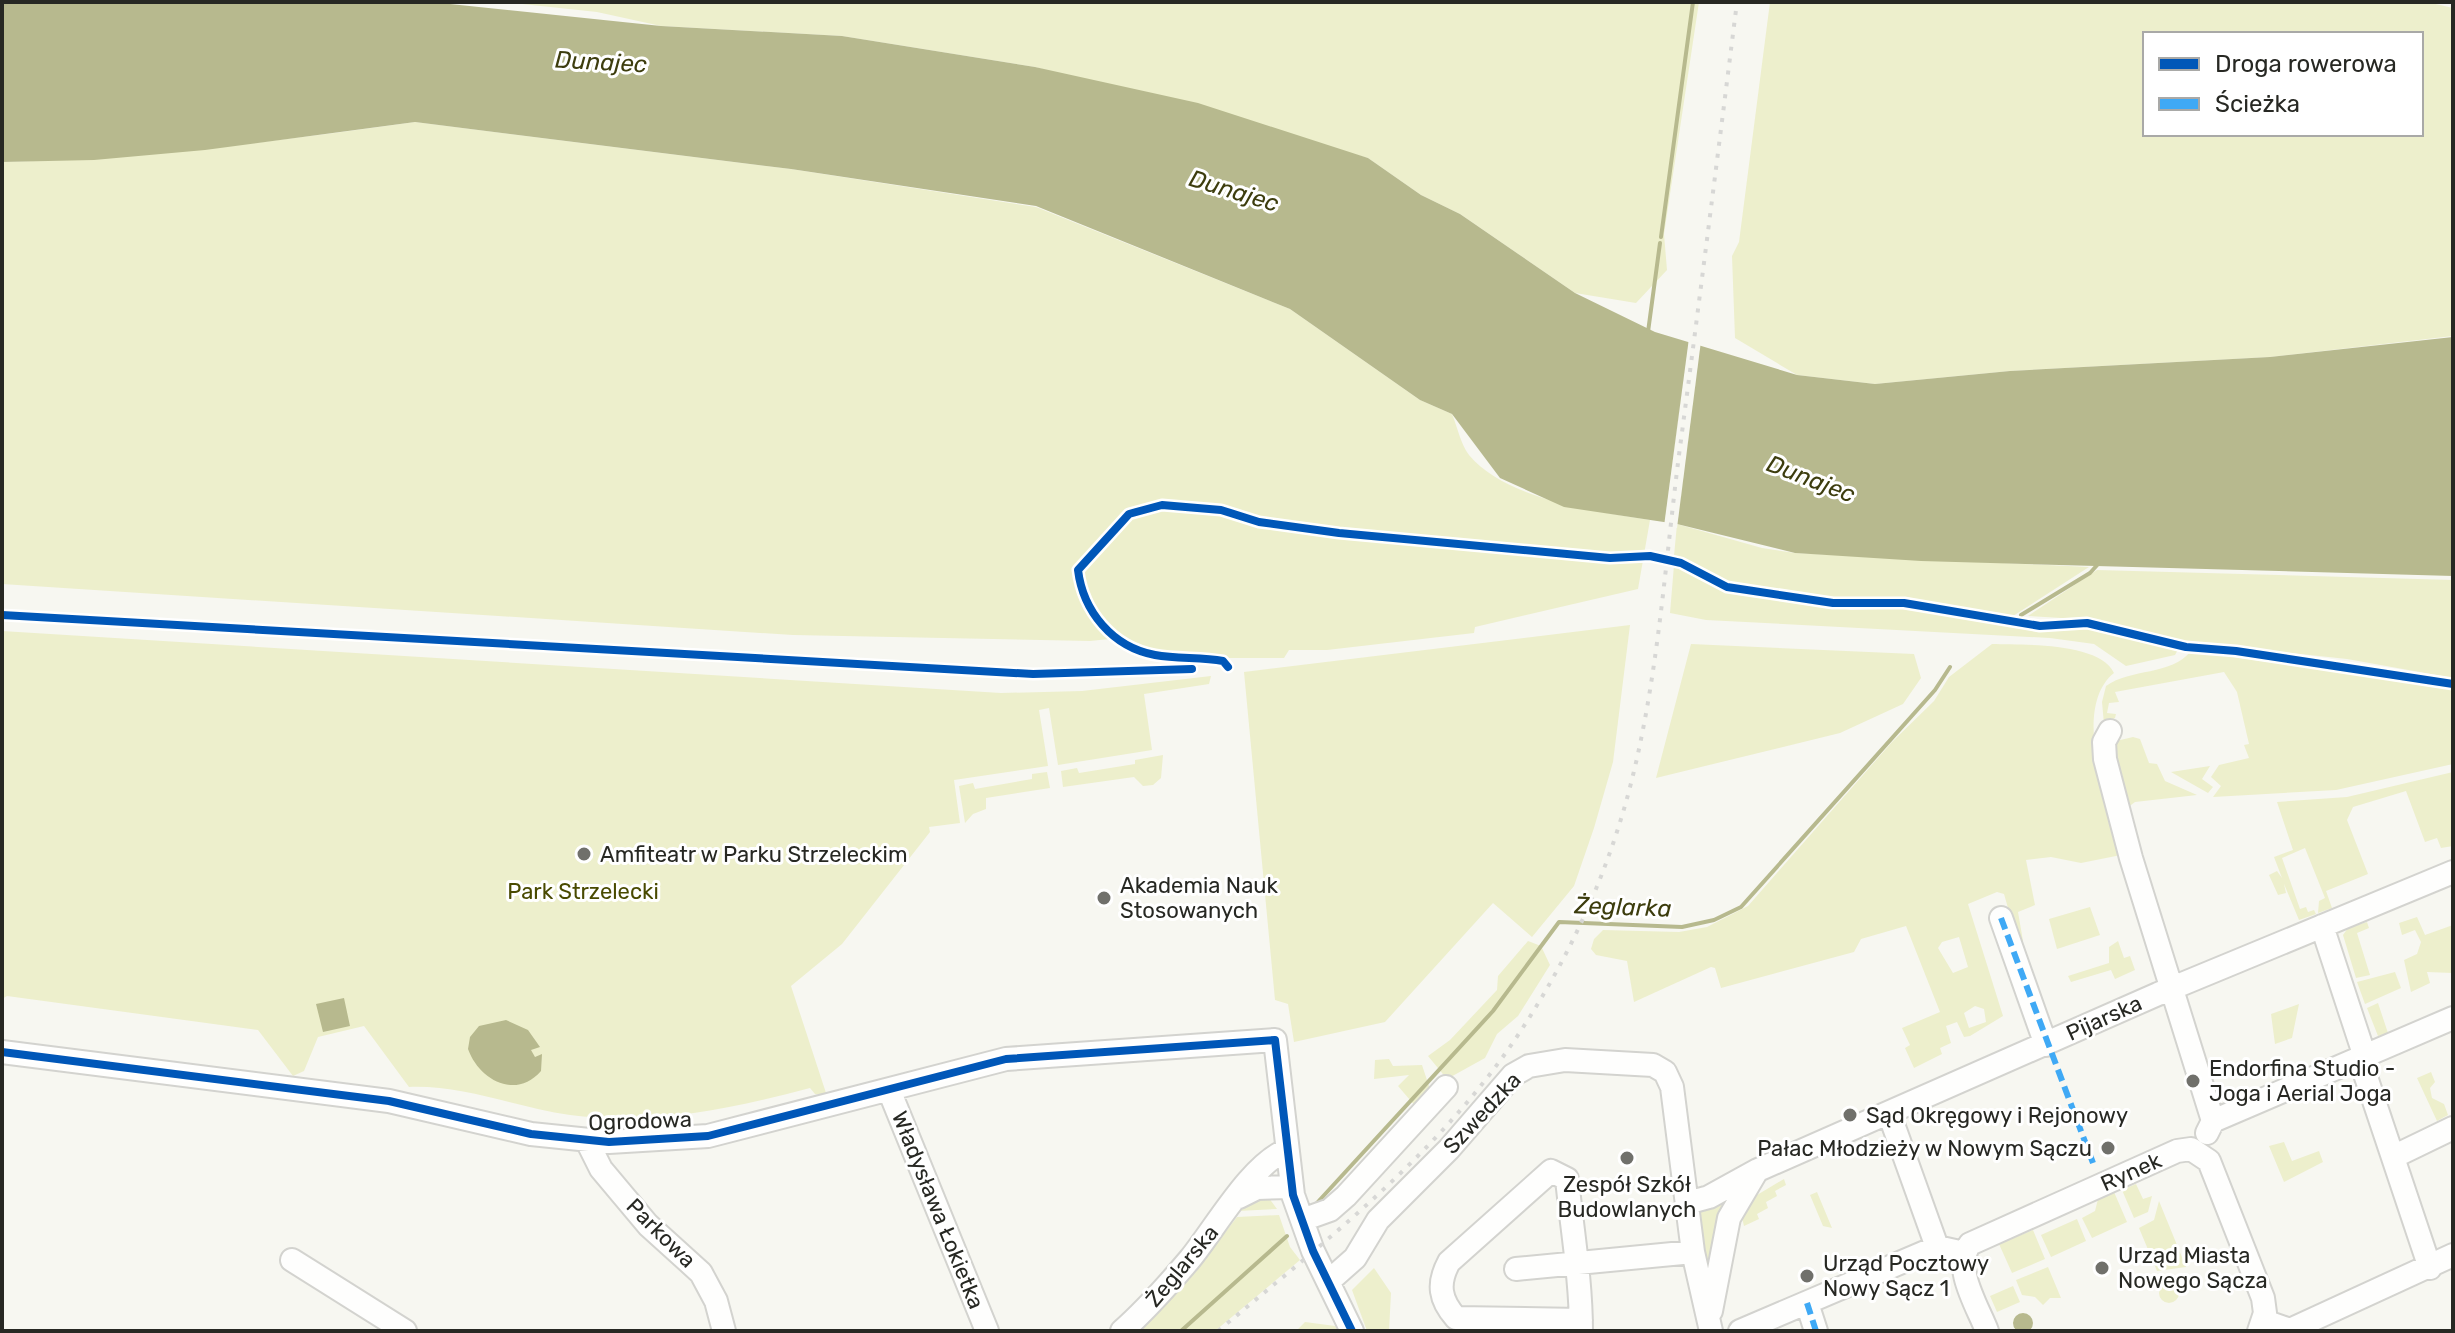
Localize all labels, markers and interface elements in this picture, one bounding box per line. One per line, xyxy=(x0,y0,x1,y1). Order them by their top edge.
legend xyxy=(2143,32,2423,136)
water label: Dunajec xyxy=(554,46,648,78)
text: Droga rowerowa xyxy=(2215,50,2397,78)
text: Ścieżka xyxy=(2215,90,2300,118)
water label: Dunajec xyxy=(1186,164,1282,218)
water label: Dunajec xyxy=(1763,449,1859,509)
place label: Amfiteatr w Parku Strzeleckim xyxy=(600,841,908,868)
marker: Amfiteatr w Parku Strzeleckim xyxy=(575,845,593,863)
place label: Akademia Nauk Stosowanych xyxy=(1120,872,1279,924)
park label: Park Strzelecki xyxy=(507,878,659,905)
marker: Akademia Nauk Stosowanych xyxy=(1095,889,1113,907)
water label: Żeglarka xyxy=(1573,891,1672,923)
street label: Pijarska xyxy=(2062,989,2146,1047)
place label: Endorfina Studio - Joga i Aerial Joga xyxy=(2209,1055,2395,1107)
street label: Szwedzka xyxy=(1437,1066,1527,1160)
marker: Endorfina Studio - Joga i Aerial Joga xyxy=(2184,1072,2202,1090)
place label: Sąd Okręgowy i Rejonowy xyxy=(1866,1102,2128,1129)
street label: Ogrodowa xyxy=(588,1106,692,1136)
marker: Sąd Okręgowy i Rejonowy xyxy=(1841,1106,1859,1124)
street label: Władysława Łokietka xyxy=(886,1107,990,1313)
place label: Pałac Młodzieży w Nowym Sączu xyxy=(1757,1135,2092,1162)
marker: Pałac Młodzieży w Nowym Sączu xyxy=(2099,1139,2117,1157)
street label: Rynek xyxy=(2096,1146,2166,1197)
marker: Zespół Szkół Budowlanych xyxy=(1618,1149,1636,1167)
place label: Zespół Szkół Budowlanych xyxy=(1558,1171,1696,1223)
street label: Parkowa xyxy=(621,1193,701,1273)
street label: Żeglarska xyxy=(1140,1220,1224,1312)
place label: Urząd Miasta Nowego Sącza xyxy=(2118,1242,2268,1294)
place label: Urząd Pocztowy Nowy Sącz 1 xyxy=(1823,1250,1989,1302)
marker: Urząd Miasta Nowego Sącza xyxy=(2093,1259,2111,1277)
marker: Urząd Pocztowy Nowy Sącz 1 xyxy=(1798,1267,1816,1285)

